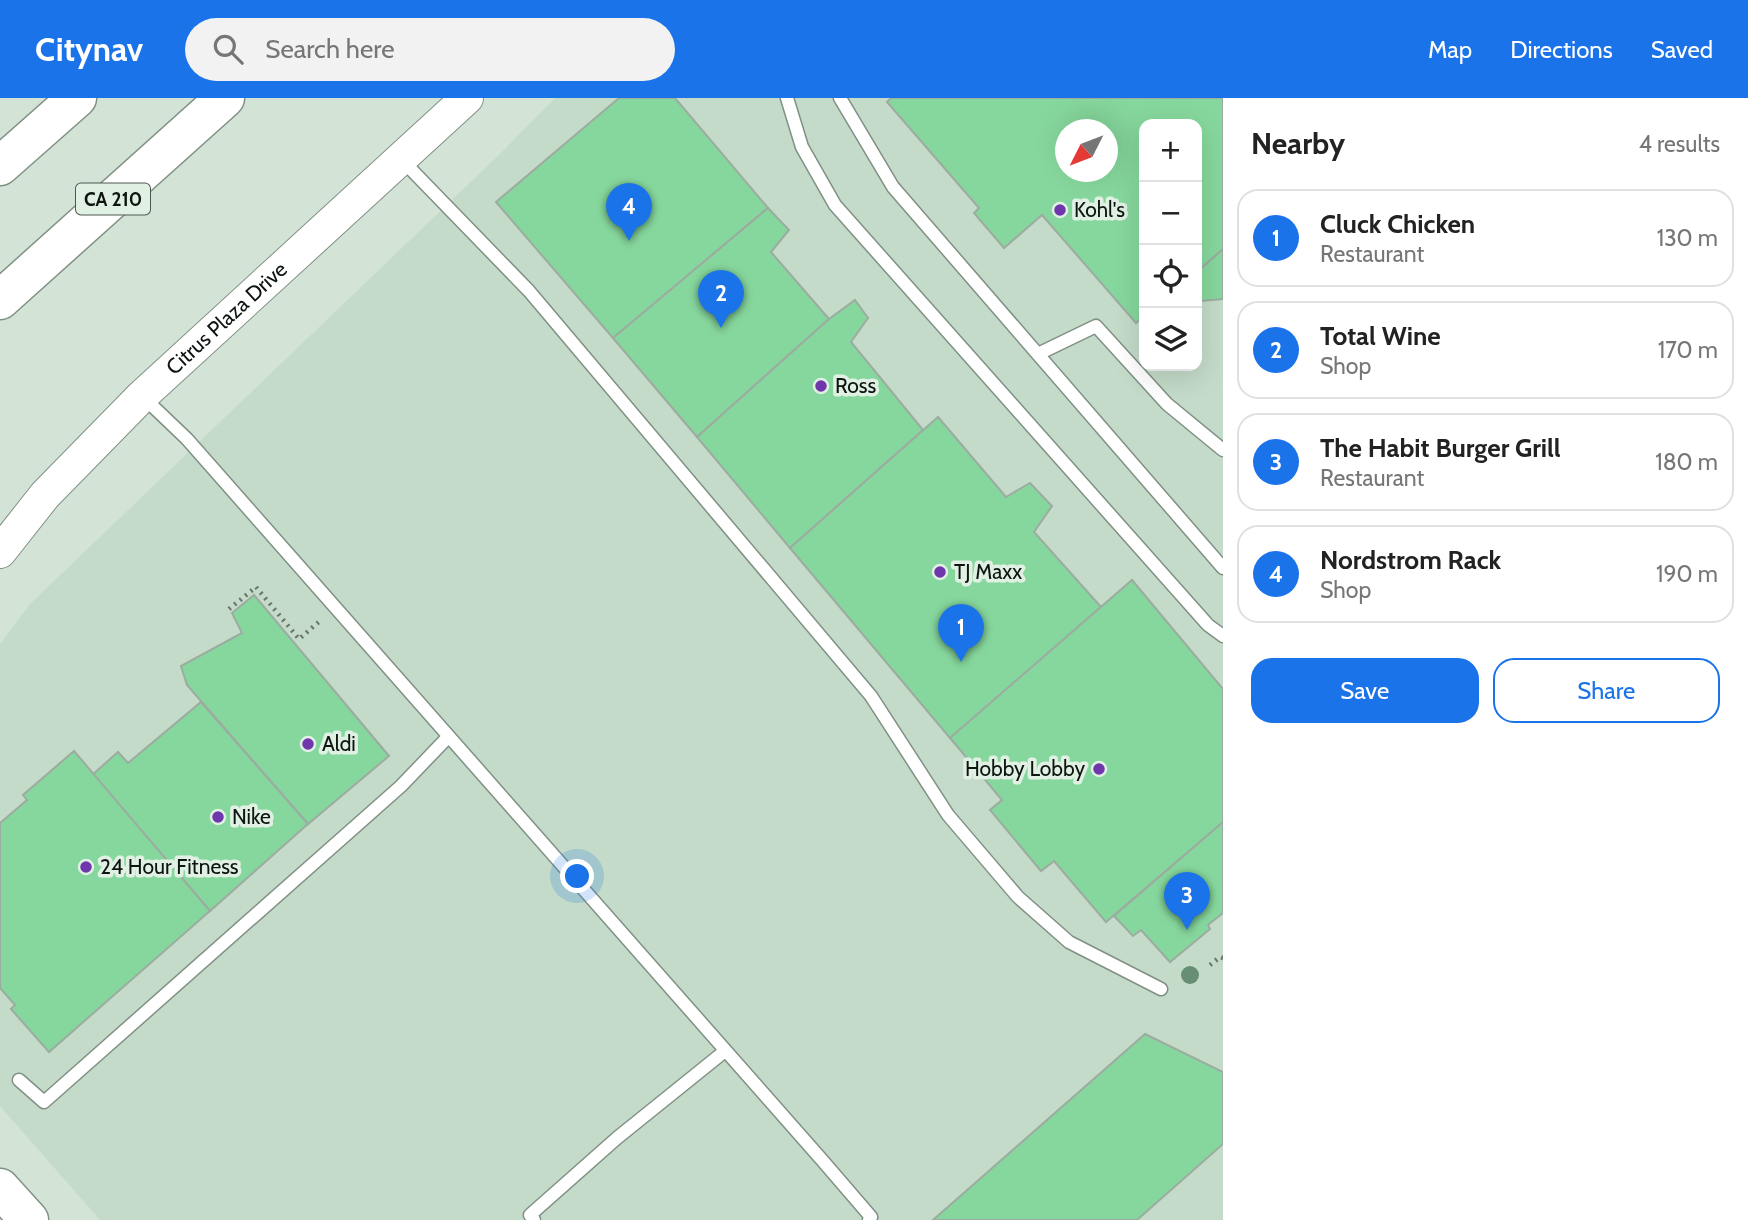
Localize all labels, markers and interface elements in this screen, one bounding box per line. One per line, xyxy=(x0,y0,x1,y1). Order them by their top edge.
search box xyxy=(185,18,675,81)
text: Citynav xyxy=(35,29,143,69)
icon: search xyxy=(209,30,247,68)
text: Search here xyxy=(265,33,394,65)
text: Map xyxy=(1428,35,1472,64)
text: Directions xyxy=(1510,35,1613,64)
text: Saved xyxy=(1651,35,1713,64)
north arrow xyxy=(1055,119,1118,182)
map controls xyxy=(1139,119,1202,371)
button: + xyxy=(1139,119,1202,182)
text: Nearby xyxy=(1251,125,1345,162)
text: 4 results xyxy=(1639,130,1720,158)
button: − xyxy=(1139,182,1202,245)
pin: 4 xyxy=(606,183,652,241)
road number: CA 210 xyxy=(76,184,150,214)
place label: Kohl's xyxy=(1074,197,1125,222)
marker: Kohl's xyxy=(1052,202,1068,218)
text: Cluck Chicken xyxy=(1320,208,1475,240)
text: 1 xyxy=(1272,224,1280,252)
text: 130 m xyxy=(1657,224,1718,252)
text: Restaurant xyxy=(1320,240,1424,268)
button: locate xyxy=(1139,245,1202,308)
street label: Citrus Plaza Drive xyxy=(161,256,292,380)
pin: 2 xyxy=(698,270,744,328)
button: layers xyxy=(1139,308,1202,371)
text: Total Wine xyxy=(1320,320,1441,352)
text: 2 xyxy=(1270,336,1282,364)
text: 170 m xyxy=(1658,336,1718,364)
text: Shop xyxy=(1320,352,1371,380)
place label: Ross xyxy=(835,373,877,398)
marker: Ross xyxy=(813,378,829,394)
text: The Habit Burger Grill xyxy=(1320,432,1561,464)
text: 3 xyxy=(1270,448,1282,476)
text: 180 m xyxy=(1655,448,1718,476)
text: Restaurant xyxy=(1320,464,1424,492)
text: Nordstrom Rack xyxy=(1320,544,1501,576)
place label: TJ Maxx xyxy=(954,559,1022,584)
text: 4 xyxy=(1269,560,1283,588)
text: 190 m xyxy=(1656,560,1718,588)
marker: TJ Maxx xyxy=(932,564,948,580)
text: Shop xyxy=(1320,576,1371,604)
pin: 1 xyxy=(938,604,984,662)
button: Save xyxy=(1251,658,1479,723)
button: Share xyxy=(1493,658,1720,723)
place label: Aldi xyxy=(322,731,356,756)
marker: Aldi xyxy=(300,736,316,752)
place label: Hobby Lobby xyxy=(965,756,1085,781)
marker: Hobby Lobby xyxy=(1091,761,1107,777)
place label: Nike xyxy=(232,804,271,829)
marker: Nike xyxy=(210,809,226,825)
place label: 24 Hour Fitness xyxy=(100,854,239,879)
marker: 24 Hour Fitness xyxy=(78,859,94,875)
your location xyxy=(560,859,594,893)
pin: 3 xyxy=(1164,872,1210,930)

